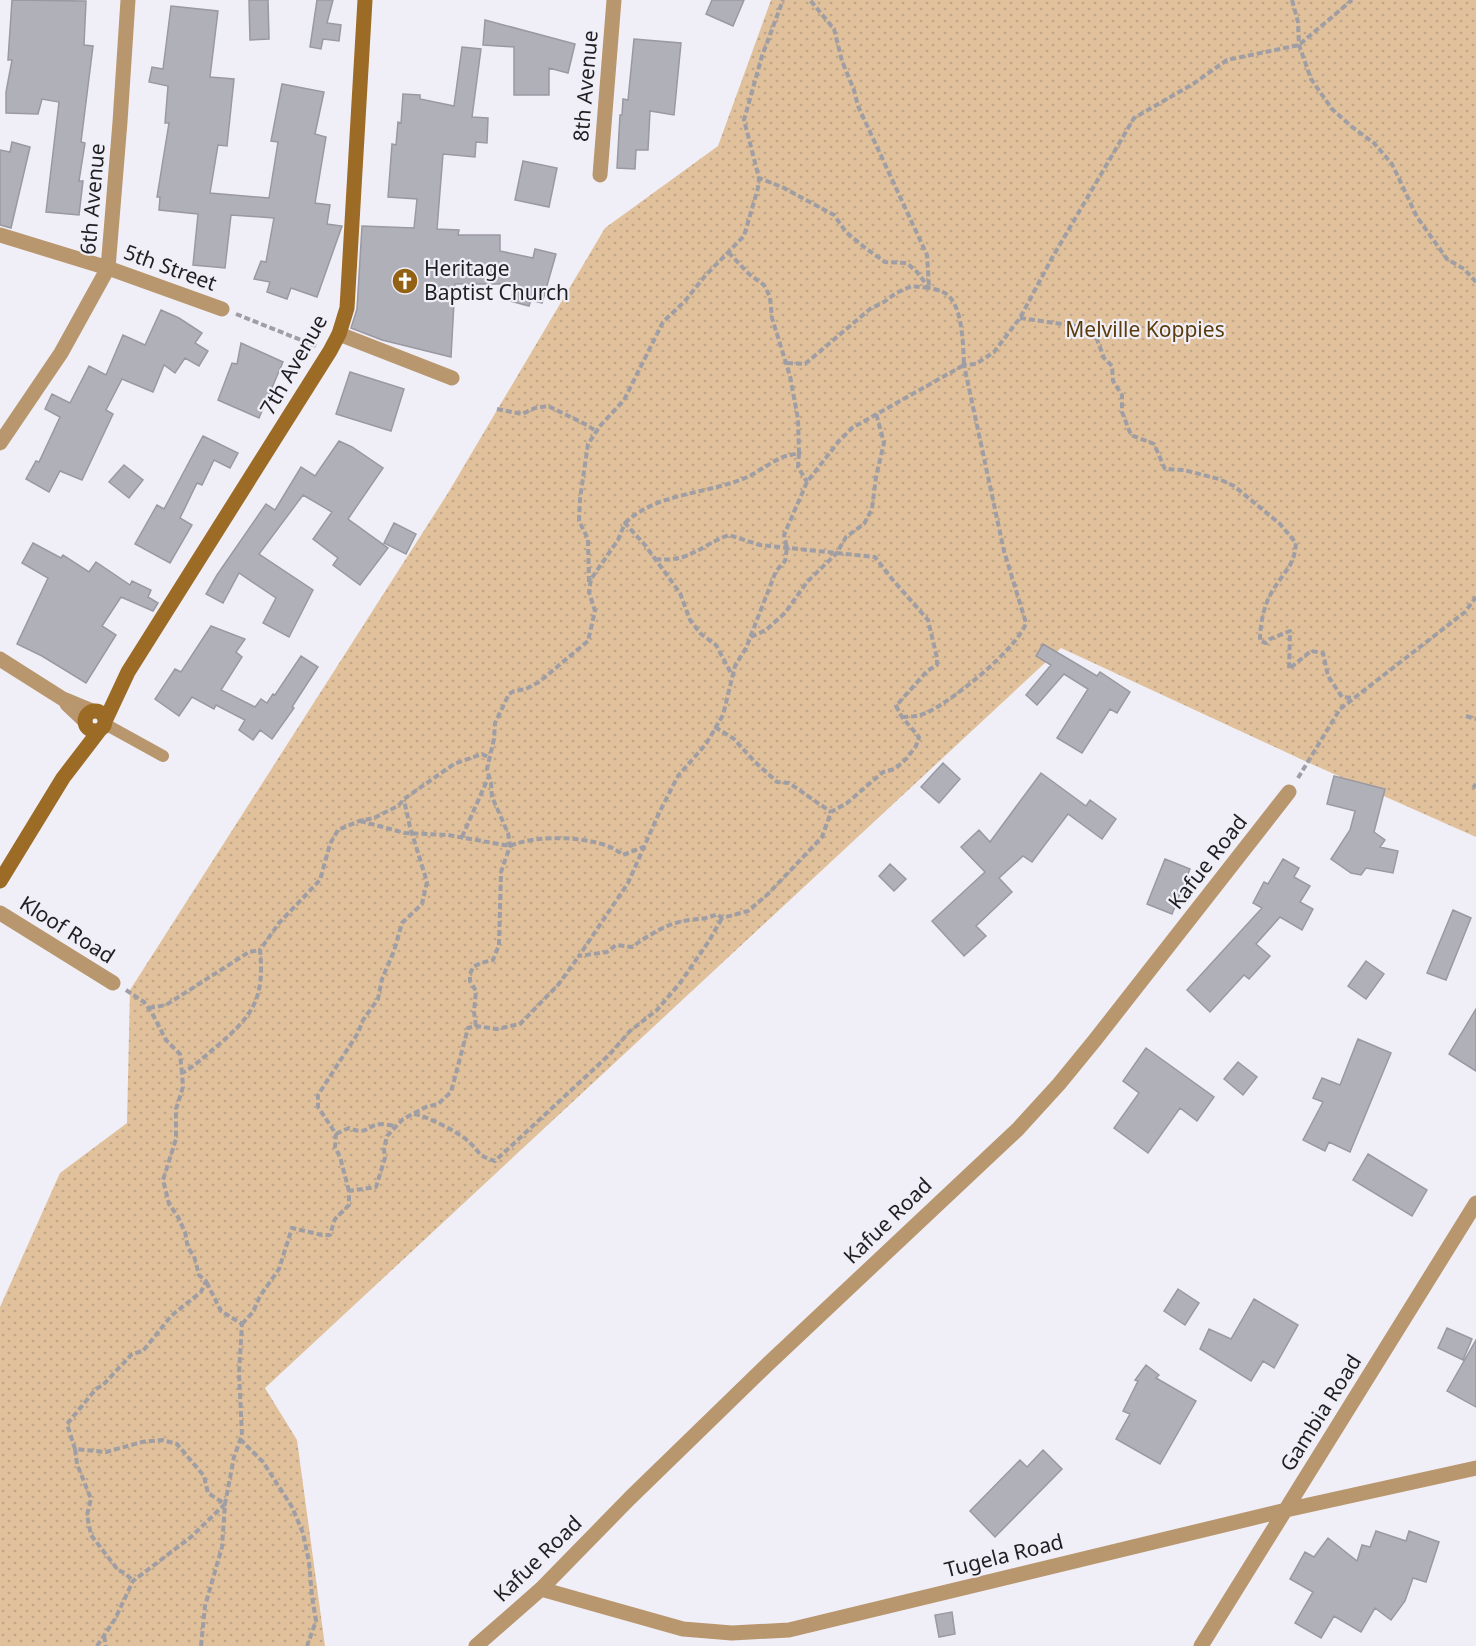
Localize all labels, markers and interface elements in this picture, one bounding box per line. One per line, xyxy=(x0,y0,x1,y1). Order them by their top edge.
street label: 8th Avenue xyxy=(566,29,604,143)
street label: 6th Avenue xyxy=(73,142,111,256)
street label: 5th Street xyxy=(120,237,221,297)
place label: Heritage Baptist Church xyxy=(424,254,569,306)
church icon: Heritage Baptist Church xyxy=(390,266,420,296)
street label: 7th Avenue xyxy=(253,309,333,420)
park label: Melville Koppies xyxy=(1065,315,1225,343)
street label: Kafue Road xyxy=(1161,808,1253,914)
street label: Kloof Road xyxy=(15,889,120,969)
street label: Kafue Road xyxy=(837,1171,938,1270)
street label: Gambia Road xyxy=(1273,1349,1367,1476)
street label: Kafue Road xyxy=(487,1509,588,1608)
street label: Tugela Road xyxy=(941,1527,1066,1583)

